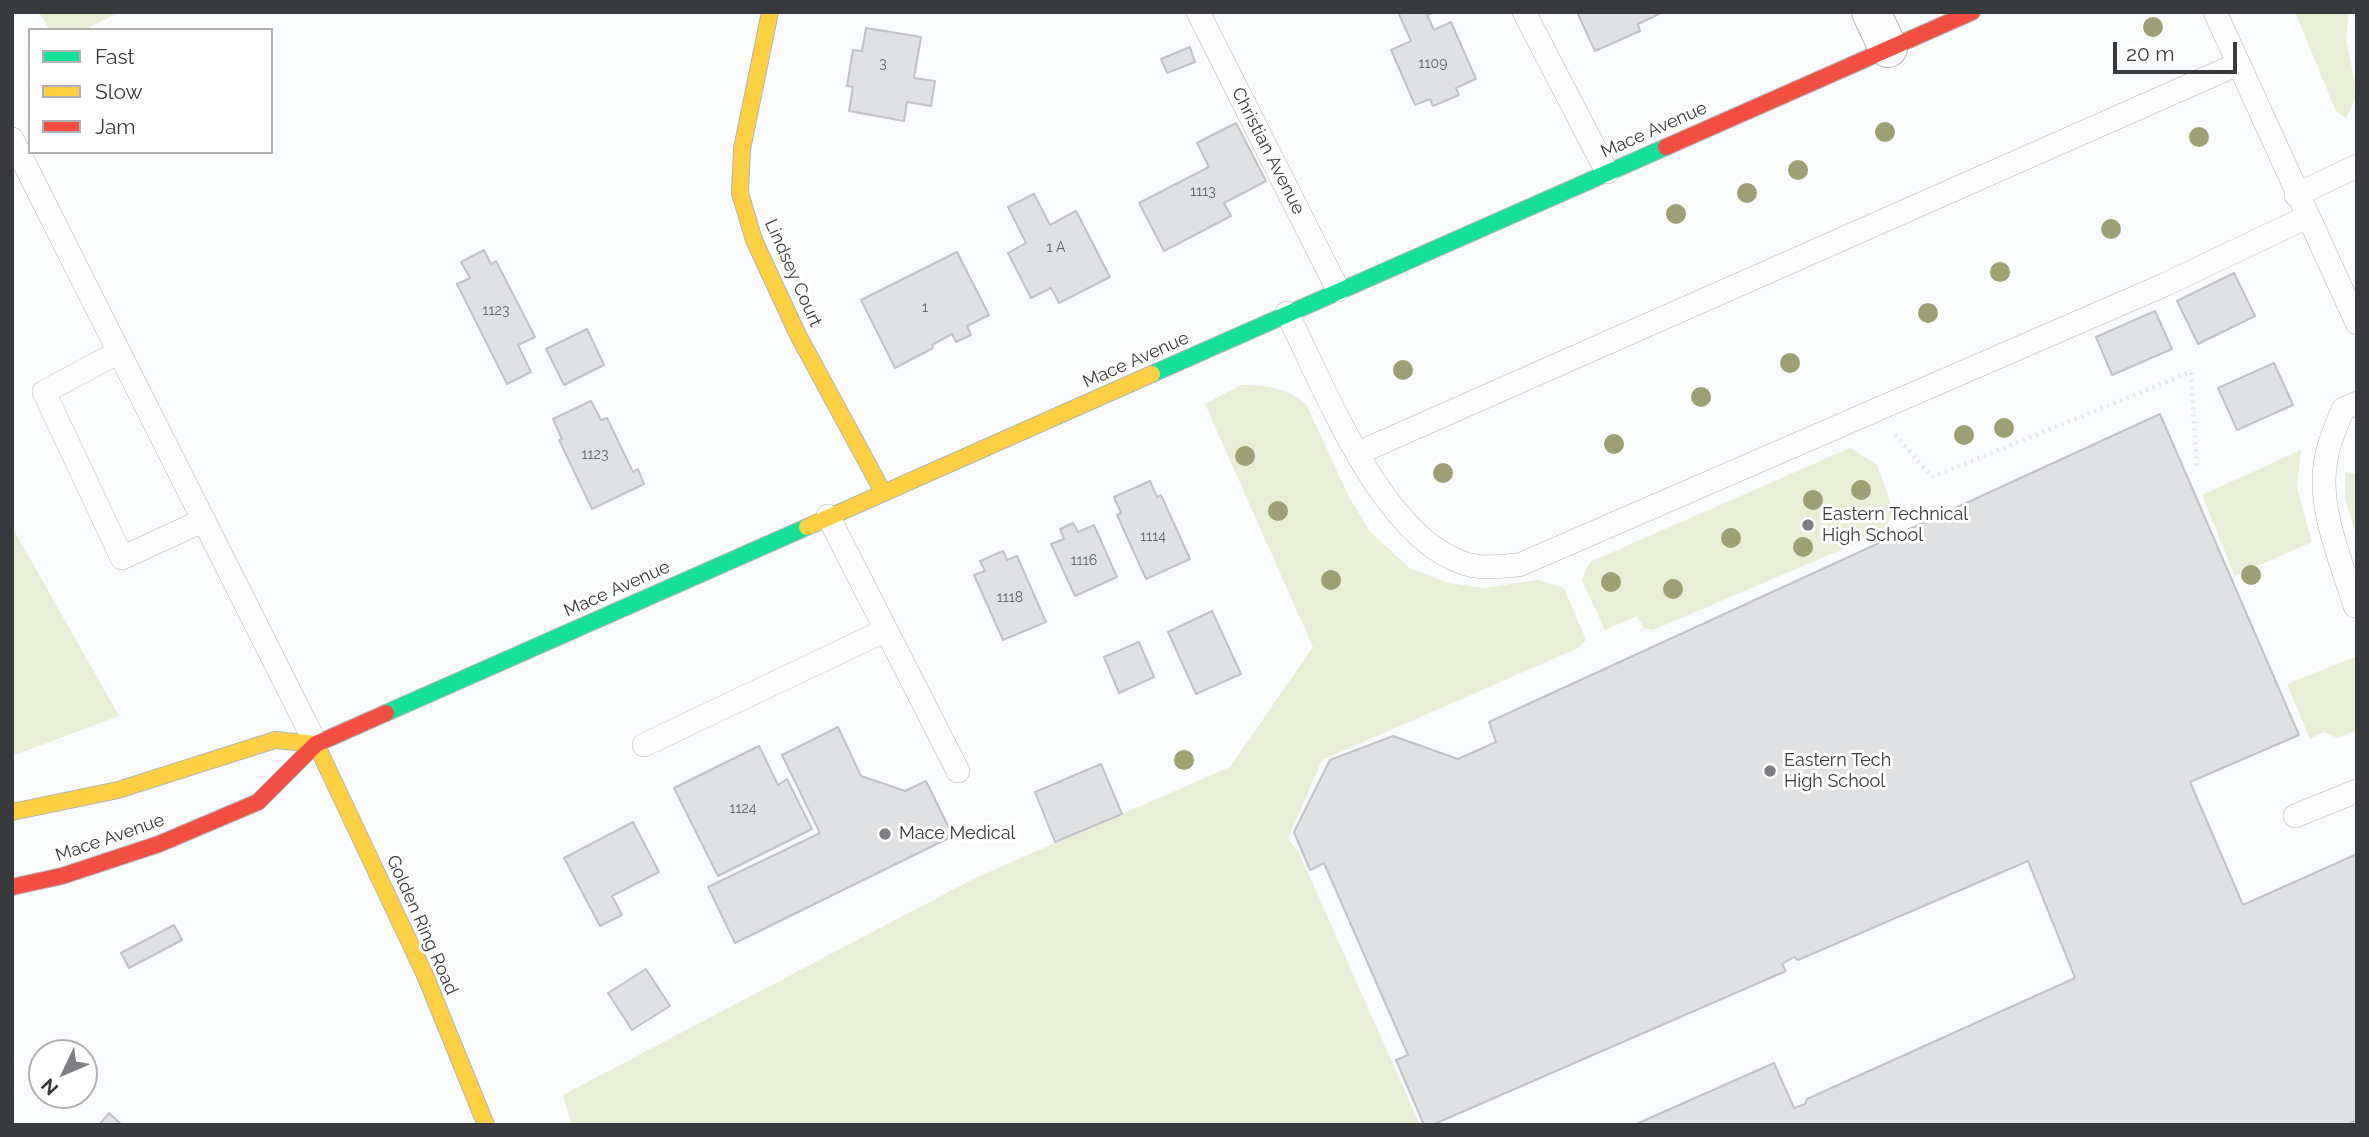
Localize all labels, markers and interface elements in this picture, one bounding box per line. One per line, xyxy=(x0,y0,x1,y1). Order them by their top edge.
legend xyxy=(28,28,273,154)
scale bar xyxy=(2117,28,2241,72)
text: 20 m xyxy=(2126,41,2174,66)
text: Fast xyxy=(95,44,135,69)
house number: 3 xyxy=(879,56,887,72)
house number: 1109 xyxy=(1419,56,1447,72)
text: Slow xyxy=(95,79,143,104)
street label: Christian Avenue xyxy=(1227,84,1309,218)
street label: Mace Avenue xyxy=(1598,97,1710,163)
text: Jam xyxy=(95,114,136,139)
house number: 1113 xyxy=(1190,184,1216,200)
street label: Lindsey Court xyxy=(760,216,826,330)
house number: 1 A xyxy=(1046,240,1066,256)
house number: 1 xyxy=(922,300,928,316)
house number: 1123 xyxy=(483,303,509,319)
street label: Mace Avenue xyxy=(1080,327,1192,393)
house number: 1123 xyxy=(582,447,608,463)
place label: Eastern Technical High School xyxy=(1822,504,1968,546)
marker: Eastern Technical High School xyxy=(1800,517,1816,533)
house number: 1114 xyxy=(1140,529,1166,545)
house number: 1116 xyxy=(1071,553,1097,569)
street label: Mace Avenue xyxy=(561,556,673,622)
house number: 1118 xyxy=(997,590,1023,606)
place label: Eastern Tech High School xyxy=(1784,750,1891,792)
marker: Eastern Tech High School xyxy=(1762,763,1778,779)
house number: 1124 xyxy=(730,801,756,817)
street label: Mace Avenue xyxy=(53,809,167,867)
place label: Mace Medical xyxy=(899,823,1015,845)
marker: Mace Medical xyxy=(877,826,893,842)
street label: Golden Ring Road xyxy=(382,852,462,998)
north arrow xyxy=(28,1039,98,1109)
text: N xyxy=(36,1074,62,1100)

